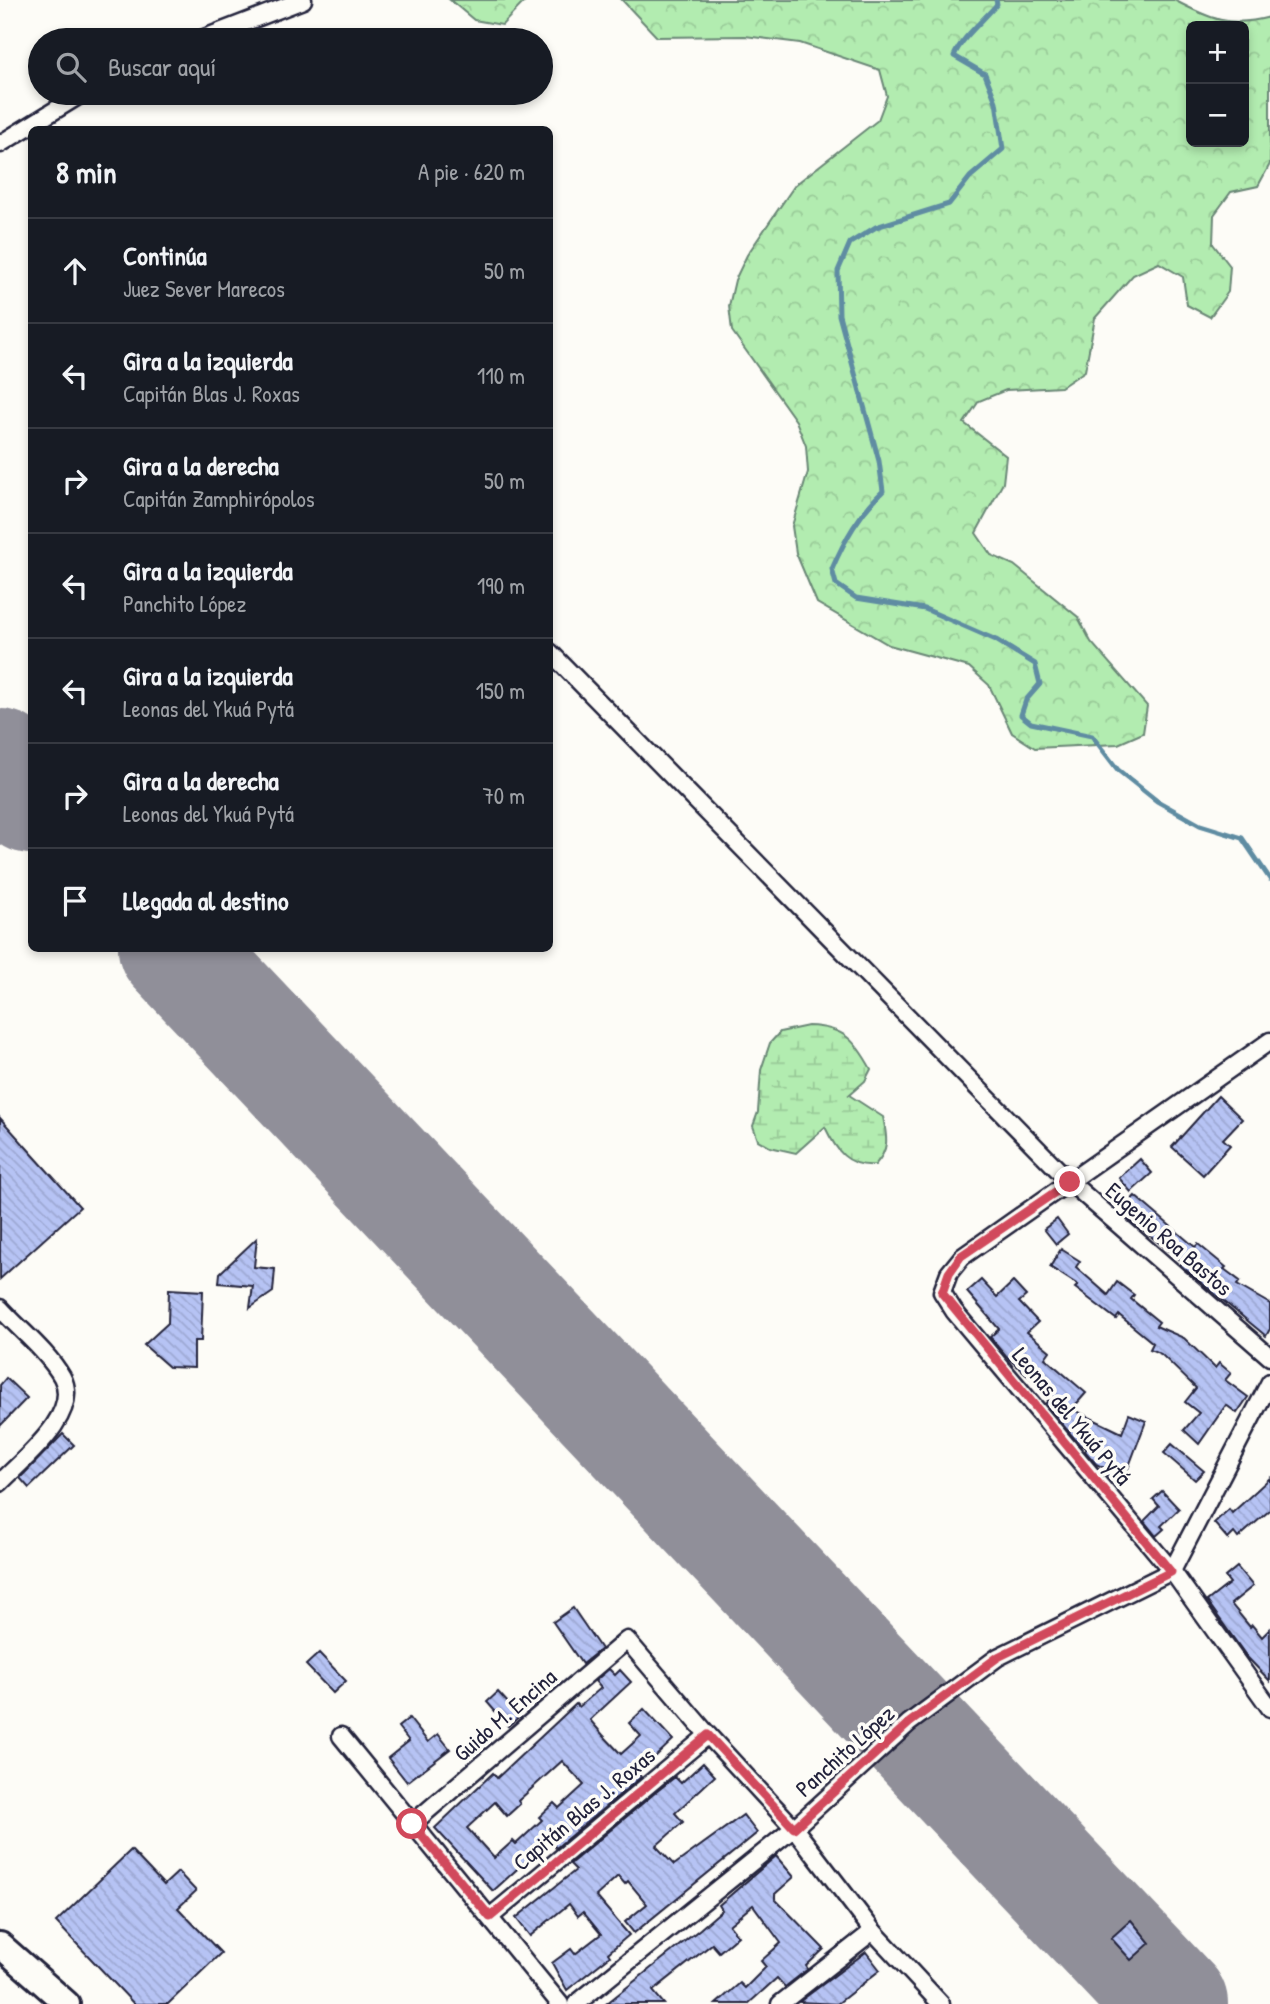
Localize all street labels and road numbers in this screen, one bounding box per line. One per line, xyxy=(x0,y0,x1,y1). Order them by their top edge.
street label: Eugenio Roa Bastos xyxy=(1099,1175,1239,1302)
street label: Leonas del Ykuá Pytá xyxy=(1006,1340,1139,1491)
street label: Guido M. Encina xyxy=(447,1661,563,1768)
street label: Panchito López xyxy=(788,1698,901,1803)
street label: Capitán Blas J. Roxas xyxy=(506,1740,661,1877)

